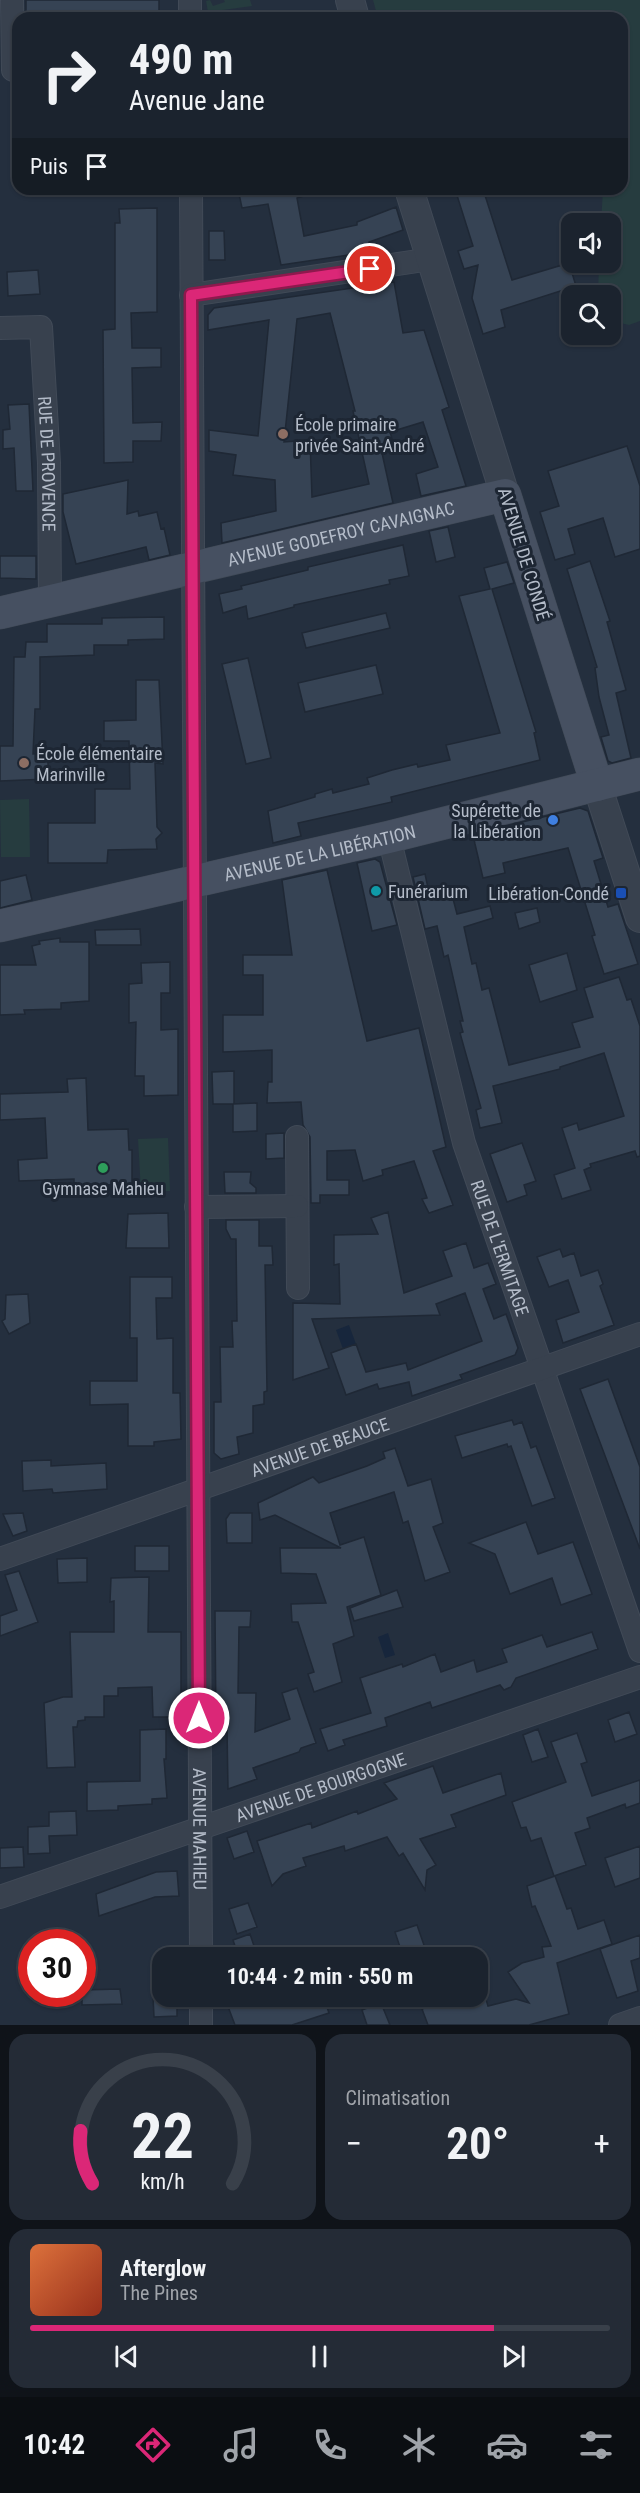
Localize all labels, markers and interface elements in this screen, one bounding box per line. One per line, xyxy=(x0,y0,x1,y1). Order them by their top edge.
text: 490 m xyxy=(129,35,234,84)
icon: right xyxy=(30,36,108,114)
text: Avenue Jane xyxy=(129,85,265,117)
icon: arrive xyxy=(80,150,113,183)
text: Puis xyxy=(30,154,68,179)
map controls xyxy=(561,213,621,345)
button: sound xyxy=(561,213,621,273)
pin xyxy=(344,243,395,294)
icon: arrive xyxy=(353,252,386,285)
button: search xyxy=(561,285,621,345)
street label: RUE DE PROVENCE xyxy=(35,395,60,532)
place label: École primaire privée Saint-André xyxy=(295,414,424,456)
marker: École primaire privée Saint-André xyxy=(276,427,290,441)
street label: AVENUE DE CONDÉ xyxy=(494,485,554,623)
street label: AVENUE GODEFROY CAVAIGNAC xyxy=(225,497,456,570)
place label: École élémentaire Marinville xyxy=(36,743,162,785)
marker: École élémentaire Marinville xyxy=(17,756,31,770)
place label: Supérette de la Libération xyxy=(451,800,541,842)
marker: Supérette de la Libération xyxy=(546,813,560,827)
street label: AVENUE DE LA LIBÉRATION xyxy=(222,820,418,885)
place label: Funérarium xyxy=(388,881,468,902)
place label: Libération-Condé xyxy=(488,883,609,904)
marker: Funérarium xyxy=(369,884,383,898)
marker: Libération-Condé xyxy=(614,886,628,900)
marker: Gymnase Mahieu xyxy=(96,1161,110,1175)
street label: RUE DE L'ERMITAGE xyxy=(467,1177,534,1319)
place label: Gymnase Mahieu xyxy=(42,1178,164,1199)
street label: AVENUE DE BEAUCE xyxy=(248,1413,392,1480)
position arrow xyxy=(167,1686,231,1750)
street label: AVENUE DE BOURGOGNE xyxy=(233,1748,409,1826)
street label: AVENUE MAHIEU xyxy=(189,1768,211,1890)
speed limit sign: 30 xyxy=(18,1929,96,2007)
text: 10:44 · 2 min · 550 m xyxy=(227,1964,413,1989)
text: Climatisation xyxy=(346,2086,450,2110)
text: 22 xyxy=(131,2100,194,2173)
text: 20° xyxy=(446,2117,509,2170)
text: − xyxy=(346,2124,362,2163)
text: + xyxy=(594,2124,610,2163)
text: km/h xyxy=(140,2169,184,2194)
text: Afterglow xyxy=(120,2256,206,2281)
text: The Pines xyxy=(120,2281,198,2305)
icon: previous xyxy=(110,2340,143,2373)
icon: pause xyxy=(303,2340,336,2373)
icon: next xyxy=(497,2340,530,2373)
icon: directions xyxy=(132,2424,174,2466)
icon: music xyxy=(220,2424,262,2466)
icon: phone xyxy=(309,2424,351,2466)
icon: climate xyxy=(398,2424,440,2466)
icon: car xyxy=(486,2424,528,2466)
icon: filters xyxy=(575,2424,617,2466)
text: 10:42 xyxy=(23,2429,85,2461)

